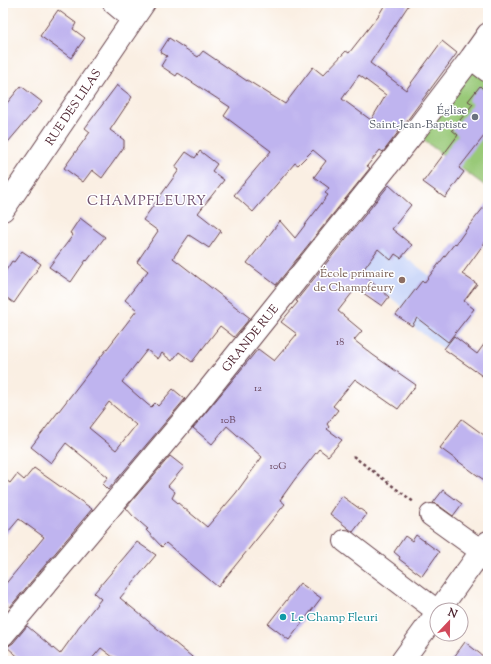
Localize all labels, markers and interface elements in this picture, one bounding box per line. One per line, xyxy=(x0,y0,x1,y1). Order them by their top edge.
street label: RUE DES LILAS xyxy=(41,66,106,150)
place label: Église Saint-Jean-Baptiste xyxy=(369,102,467,134)
marker: Église Saint-Jean-Baptiste xyxy=(470,112,480,122)
district label: CHAMPFLEURY xyxy=(87,192,207,212)
place label: École primaire de Champfeury xyxy=(314,265,394,297)
marker: École primaire de Champfeury xyxy=(397,275,407,285)
street label: GRANDE RUE xyxy=(218,301,284,376)
house number: 18 xyxy=(336,335,344,350)
house number: 12 xyxy=(254,381,262,396)
house number: 10B xyxy=(221,413,236,428)
house number: 10G xyxy=(270,459,286,474)
north arrow xyxy=(429,602,469,642)
text: N xyxy=(444,604,460,623)
place label: Le Champ Fleuri xyxy=(291,609,379,627)
marker: Le Champ Fleuri xyxy=(278,612,288,622)

